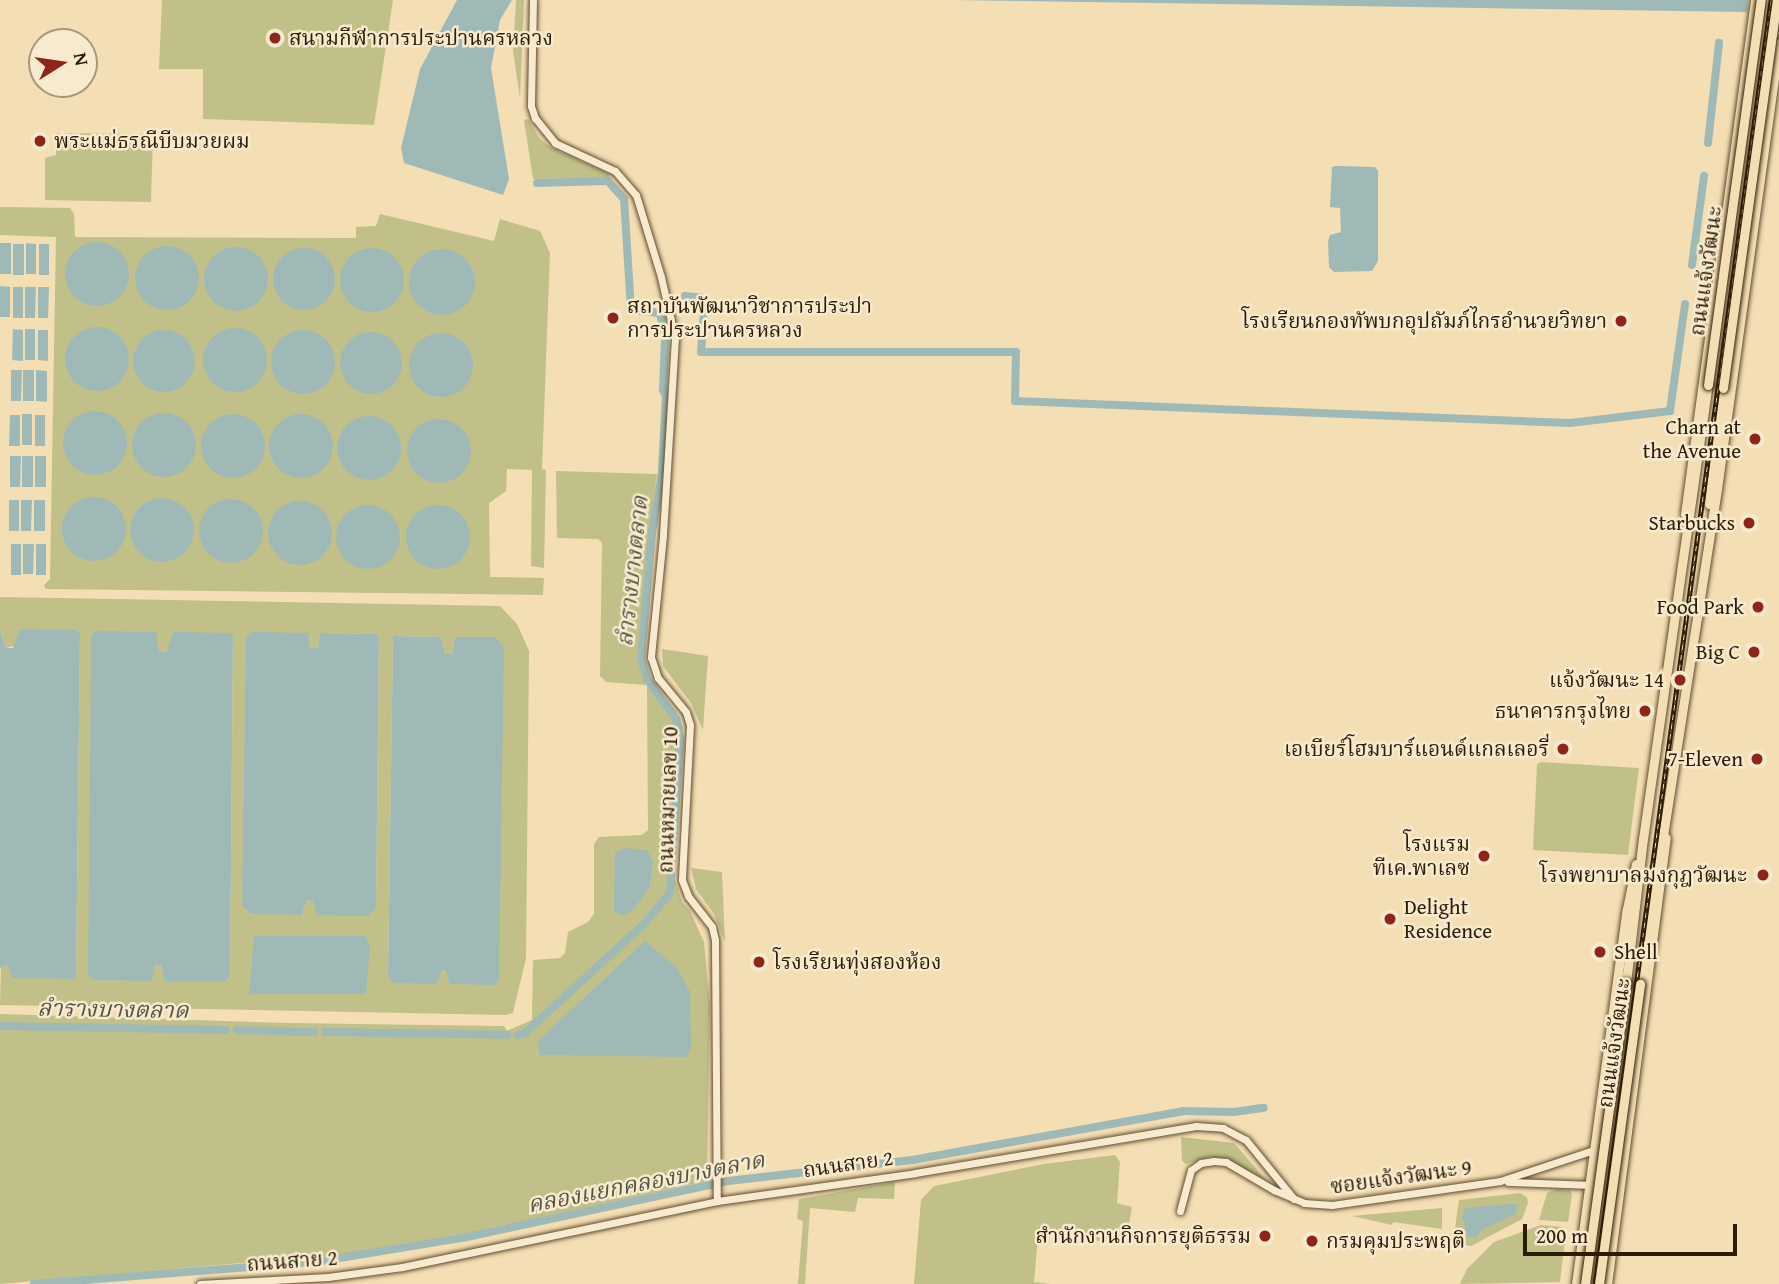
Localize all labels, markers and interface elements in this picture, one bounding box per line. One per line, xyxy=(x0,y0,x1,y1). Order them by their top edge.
place label: สนามกีฬาการประปานครหลวง xyxy=(289,25,553,51)
north arrow xyxy=(28,28,98,98)
marker: สนามกีฬาการประปานครหลวง xyxy=(267,30,283,46)
text: N xyxy=(67,50,97,68)
place label: พระแม่ธรณีบีบมวยผม xyxy=(54,128,250,154)
marker: พระแม่ธรณีบีบมวยผม xyxy=(32,133,48,149)
street label: ถนนแจ้งวัฒนะ xyxy=(1684,205,1728,337)
place label: สถาบันพัฒนาวิชาการประปา การประปานครหลวง xyxy=(627,293,872,343)
place label: โรงเรียนกองทัพบกอุปถัมภ์ไกรอำนวยวิทยา xyxy=(1241,308,1607,334)
marker: สถาบันพัฒนาวิชาการประปา การประปานครหลวง xyxy=(605,310,621,326)
marker: โรงเรียนกองทัพบกอุปถัมภ์ไกรอำนวยวิทยา xyxy=(1613,313,1629,329)
place label: Charn at the Avenue xyxy=(1643,414,1741,464)
marker: Charn at the Avenue xyxy=(1747,431,1763,447)
water label: ลำรางบางตลาด xyxy=(610,494,654,648)
place label: Starbucks xyxy=(1649,510,1735,536)
marker: Starbucks xyxy=(1741,515,1757,531)
place label: Food Park xyxy=(1657,594,1744,620)
marker: Food Park xyxy=(1750,599,1766,615)
place label: Big C xyxy=(1696,639,1740,665)
marker: Big C xyxy=(1746,644,1762,660)
place label: แจ้งวัฒนะ 14 xyxy=(1549,667,1664,693)
marker: แจ้งวัฒนะ 14 xyxy=(1670,670,1690,690)
place label: ธนาคารกรุงไทย xyxy=(1494,698,1631,724)
marker: ธนาคารกรุงไทย xyxy=(1637,703,1653,719)
street label: ถนนหมายเลข 10 xyxy=(653,726,683,874)
place label: เอเบียร์โฮมบาร์แอนด์แกลเลอรี่ xyxy=(1284,736,1549,762)
marker: เอเบียร์โฮมบาร์แอนด์แกลเลอรี่ xyxy=(1555,741,1571,757)
place label: 7-Eleven xyxy=(1668,746,1743,772)
marker: 7-Eleven xyxy=(1749,751,1765,767)
place label: โรงแรม ทีเค.พาเลซ xyxy=(1373,831,1470,881)
marker: โรงแรม ทีเค.พาเลซ xyxy=(1476,848,1492,864)
place label: โรงพยาบาลมงกุฎวัฒนะ xyxy=(1540,862,1747,888)
marker: โรงพยาบาลมงกุฎวัฒนะ xyxy=(1753,865,1773,885)
place label: Delight Residence xyxy=(1404,894,1492,944)
marker: Delight Residence xyxy=(1382,911,1398,927)
place label: Shell xyxy=(1614,939,1658,965)
marker: Shell xyxy=(1592,944,1608,960)
place label: โรงเรียนทุ่งสองห้อง xyxy=(773,949,942,975)
marker: โรงเรียนทุ่งสองห้อง xyxy=(751,954,767,970)
street label: ถนนแจ้งวัฒนะ xyxy=(1592,977,1636,1109)
water label: ลำรางบางตลาด xyxy=(37,994,189,1024)
water label: คลองแยกคลองบางตลาด xyxy=(525,1145,767,1219)
street label: ถนนสาย 2 xyxy=(801,1145,895,1183)
street label: ซอยแจ้งวัฒนะ 9 xyxy=(1329,1155,1473,1199)
scale bar xyxy=(1527,1210,1740,1254)
text: 200 m xyxy=(1536,1220,1588,1251)
place label: สำนักงานกิจการยุติธรรม xyxy=(1035,1223,1251,1249)
marker: สำนักงานกิจการยุติธรรม xyxy=(1257,1228,1273,1244)
place label: กรมคุมประพฤติ xyxy=(1326,1228,1465,1254)
marker: กรมคุมประพฤติ xyxy=(1304,1233,1320,1249)
street label: ถนนสาย 2 xyxy=(246,1245,338,1277)

